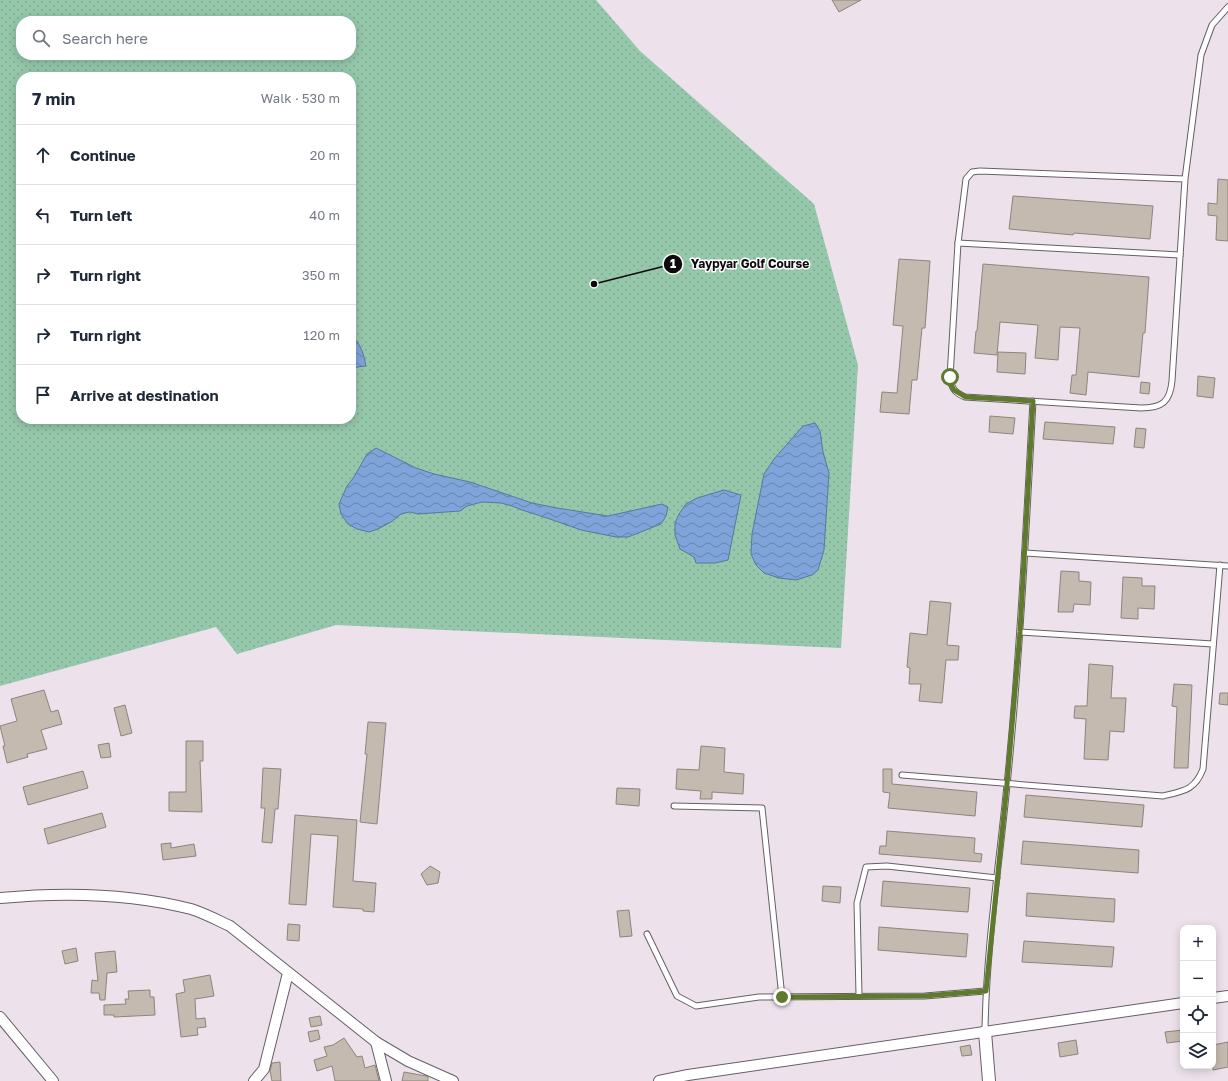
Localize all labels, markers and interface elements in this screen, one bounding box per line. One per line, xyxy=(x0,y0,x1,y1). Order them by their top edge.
search box xyxy=(16,16,356,60)
icon: search xyxy=(30,27,52,49)
text: Search here xyxy=(62,29,148,47)
text: 7 min xyxy=(32,88,75,109)
text: Walk · 530 m xyxy=(261,90,340,106)
icon: ahead xyxy=(32,144,54,166)
text: Continue xyxy=(70,146,136,164)
text: 20 m xyxy=(310,147,340,163)
icon: left xyxy=(32,204,54,226)
text: Turn left xyxy=(70,206,132,224)
text: 40 m xyxy=(309,207,340,223)
callout: Yaypyar Golf Course xyxy=(663,252,817,276)
text: 1 xyxy=(670,256,676,271)
text: Yaypyar Golf Course xyxy=(691,256,809,271)
icon: right xyxy=(32,264,54,286)
text: Turn right xyxy=(70,266,141,284)
text: 350 m xyxy=(302,267,340,283)
icon: right xyxy=(32,324,54,346)
text: Turn right xyxy=(70,326,141,344)
text: 120 m xyxy=(303,327,340,343)
route start xyxy=(941,368,959,386)
icon: arrive xyxy=(32,384,54,406)
text: Arrive at destination xyxy=(70,386,219,404)
map controls xyxy=(1180,925,1216,1069)
button: + xyxy=(1180,925,1216,961)
button: − xyxy=(1180,961,1216,997)
route end xyxy=(773,988,791,1006)
button: locate xyxy=(1180,997,1216,1033)
button: layers xyxy=(1180,1033,1216,1069)

